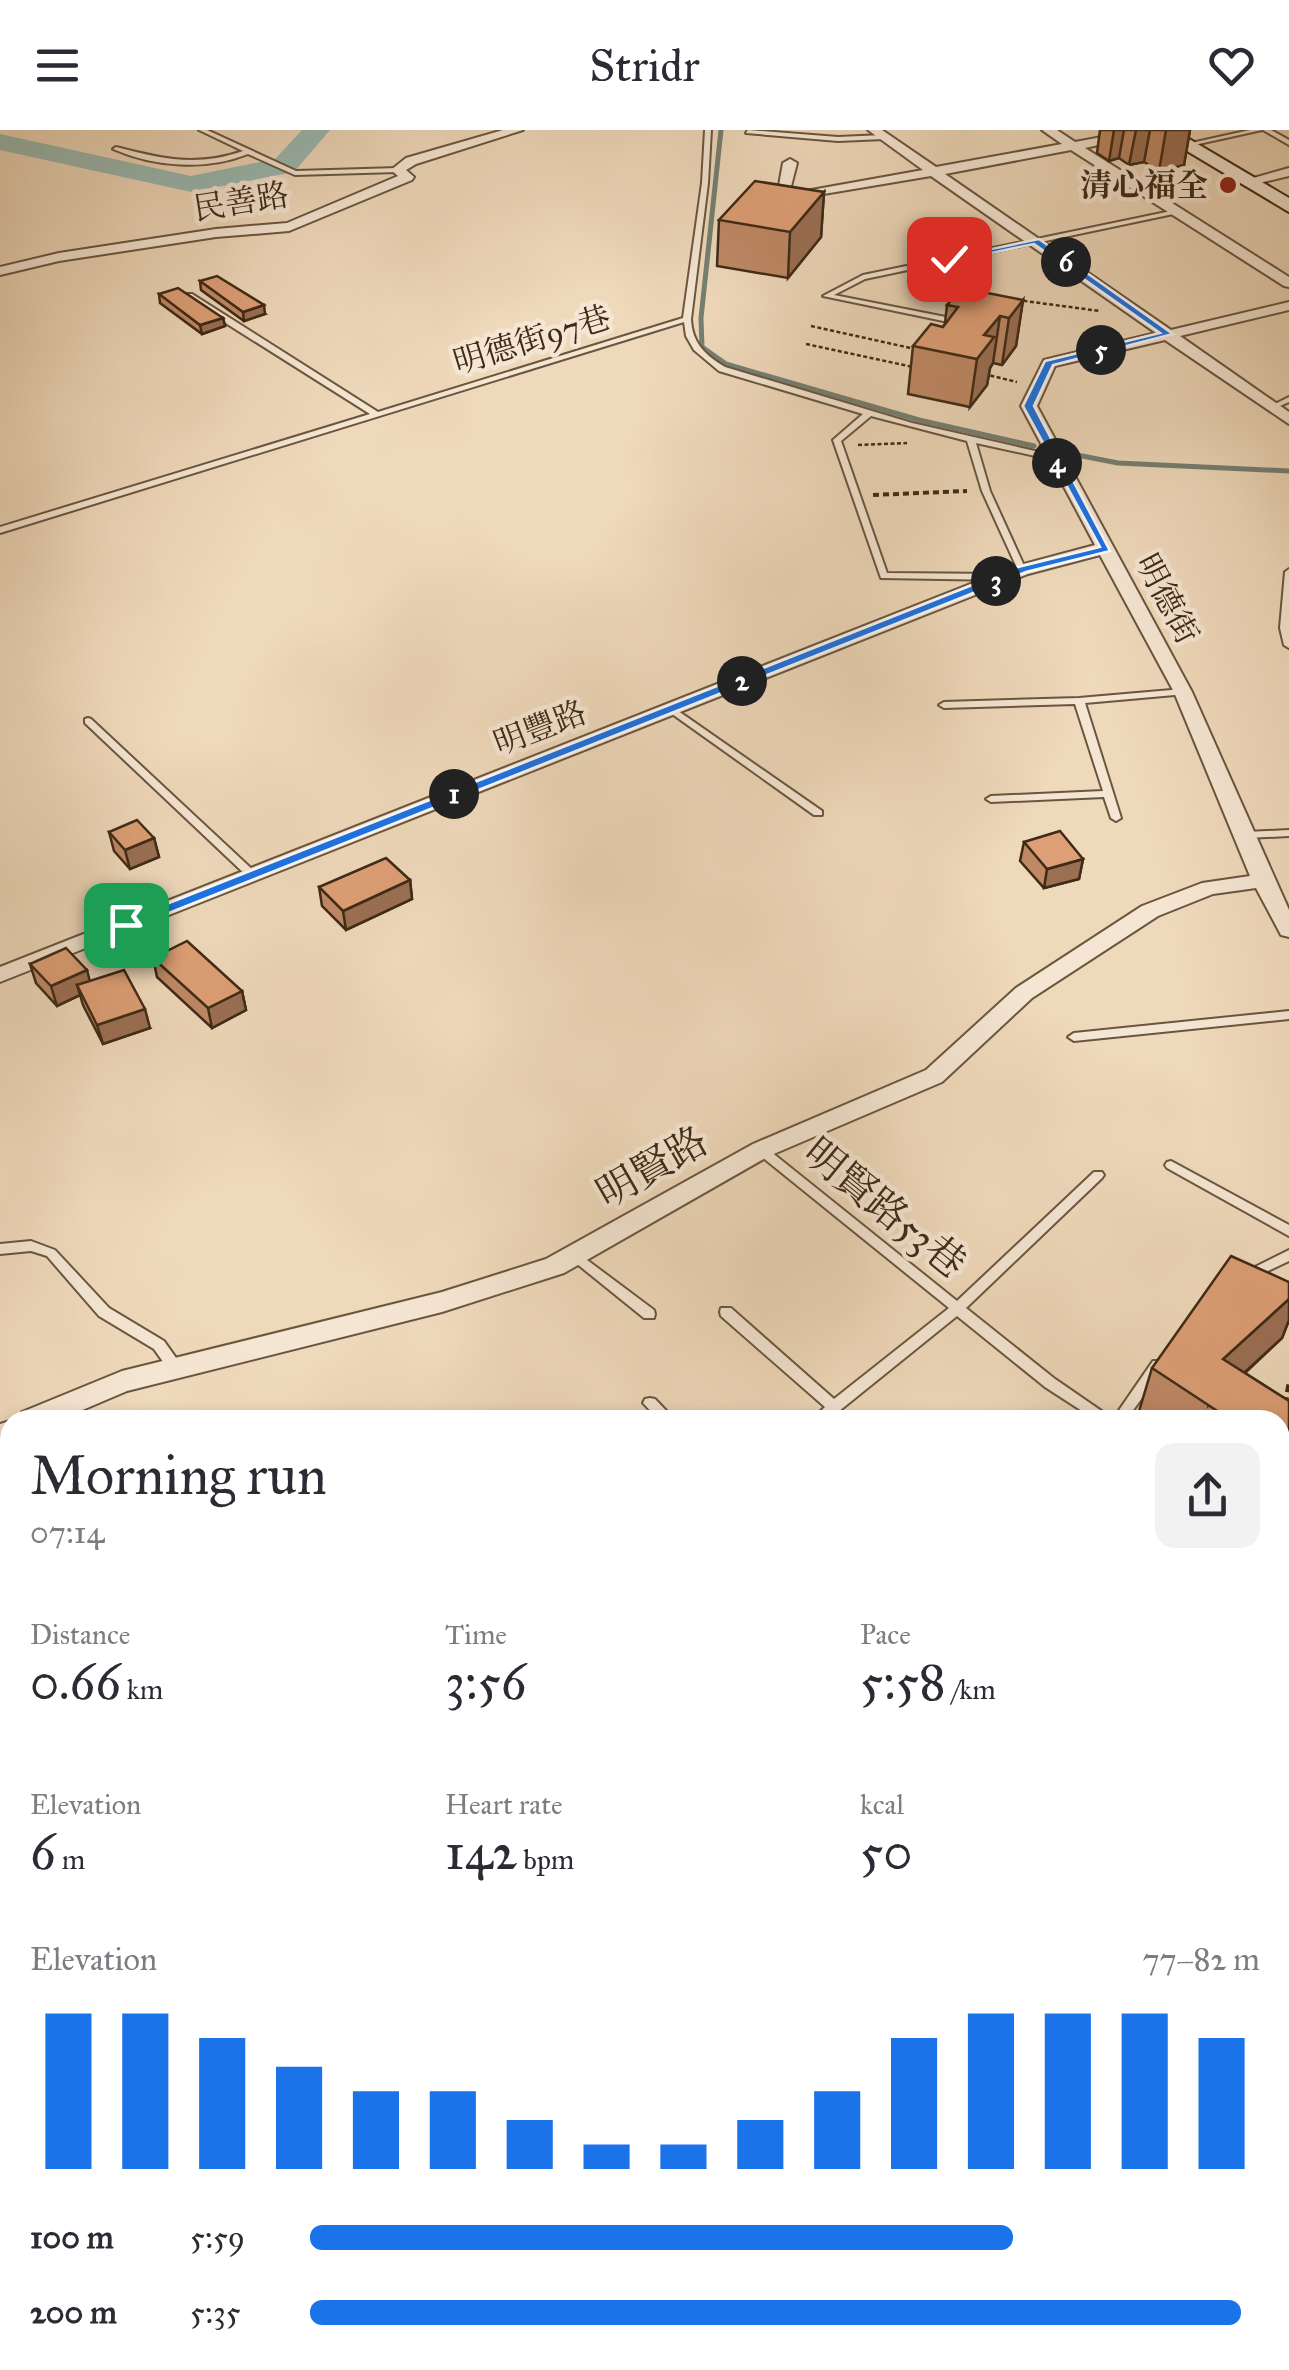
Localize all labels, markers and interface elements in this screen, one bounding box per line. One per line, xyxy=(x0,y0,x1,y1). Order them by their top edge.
icon: menu xyxy=(30,38,85,93)
text: Stridr xyxy=(589,38,700,93)
icon: heart xyxy=(1204,38,1259,93)
place label: 清心福全 xyxy=(1080,166,1208,205)
marker: 清心福全 xyxy=(1217,174,1239,196)
street label: 民善路 xyxy=(191,175,291,229)
pin xyxy=(907,217,992,302)
icon: check xyxy=(922,232,977,287)
pin: 6 xyxy=(1041,237,1091,287)
text: 6 xyxy=(1059,244,1073,279)
street label: 明德街97巷 xyxy=(449,298,615,382)
pin: 5 xyxy=(1076,325,1126,375)
text: 5 xyxy=(1094,332,1108,367)
pin: 4 xyxy=(1032,438,1082,488)
text: 4 xyxy=(1049,445,1065,480)
street label: 明德街 xyxy=(1127,547,1207,651)
pin: 3 xyxy=(971,556,1021,606)
text: 3 xyxy=(990,563,1002,598)
pin: 2 xyxy=(717,656,767,706)
text: 2 xyxy=(735,663,749,698)
street label: 明豐路 xyxy=(488,693,592,763)
pin: 1 xyxy=(429,769,479,819)
text: 1 xyxy=(448,776,460,811)
pin xyxy=(84,883,169,968)
icon: arrive xyxy=(99,898,154,953)
street label: 明賢路 xyxy=(588,1116,716,1218)
street label: 明賢路53巷 xyxy=(794,1128,976,1288)
text: Morning run xyxy=(30,1442,327,1509)
button: share xyxy=(1155,1443,1260,1548)
text: 07:14 xyxy=(30,1513,104,1552)
text: Distance xyxy=(30,1617,130,1652)
text: Time xyxy=(445,1617,507,1652)
text: Pace xyxy=(860,1617,911,1652)
text: 0.66 xyxy=(30,1652,121,1713)
text: 3:56 xyxy=(445,1652,526,1713)
text: 5:58 xyxy=(860,1652,946,1713)
text: km xyxy=(121,1672,163,1707)
text: /km xyxy=(946,1672,996,1707)
text: Elevation xyxy=(30,1787,141,1822)
text: Heart rate xyxy=(445,1787,563,1822)
text: kcal xyxy=(860,1787,904,1822)
text: 6 xyxy=(30,1822,56,1883)
text: 142 xyxy=(445,1822,517,1883)
text: 50 xyxy=(860,1822,912,1883)
text: m xyxy=(56,1842,85,1877)
text: bpm xyxy=(517,1842,574,1877)
text: Elevation xyxy=(30,1940,157,1979)
text: 77–82 m xyxy=(1143,1940,1260,1979)
text: 100 m xyxy=(30,2218,114,2257)
text: 5:59 xyxy=(190,2218,245,2257)
text: 200 m xyxy=(30,2293,117,2332)
text: 5:35 xyxy=(190,2293,241,2332)

